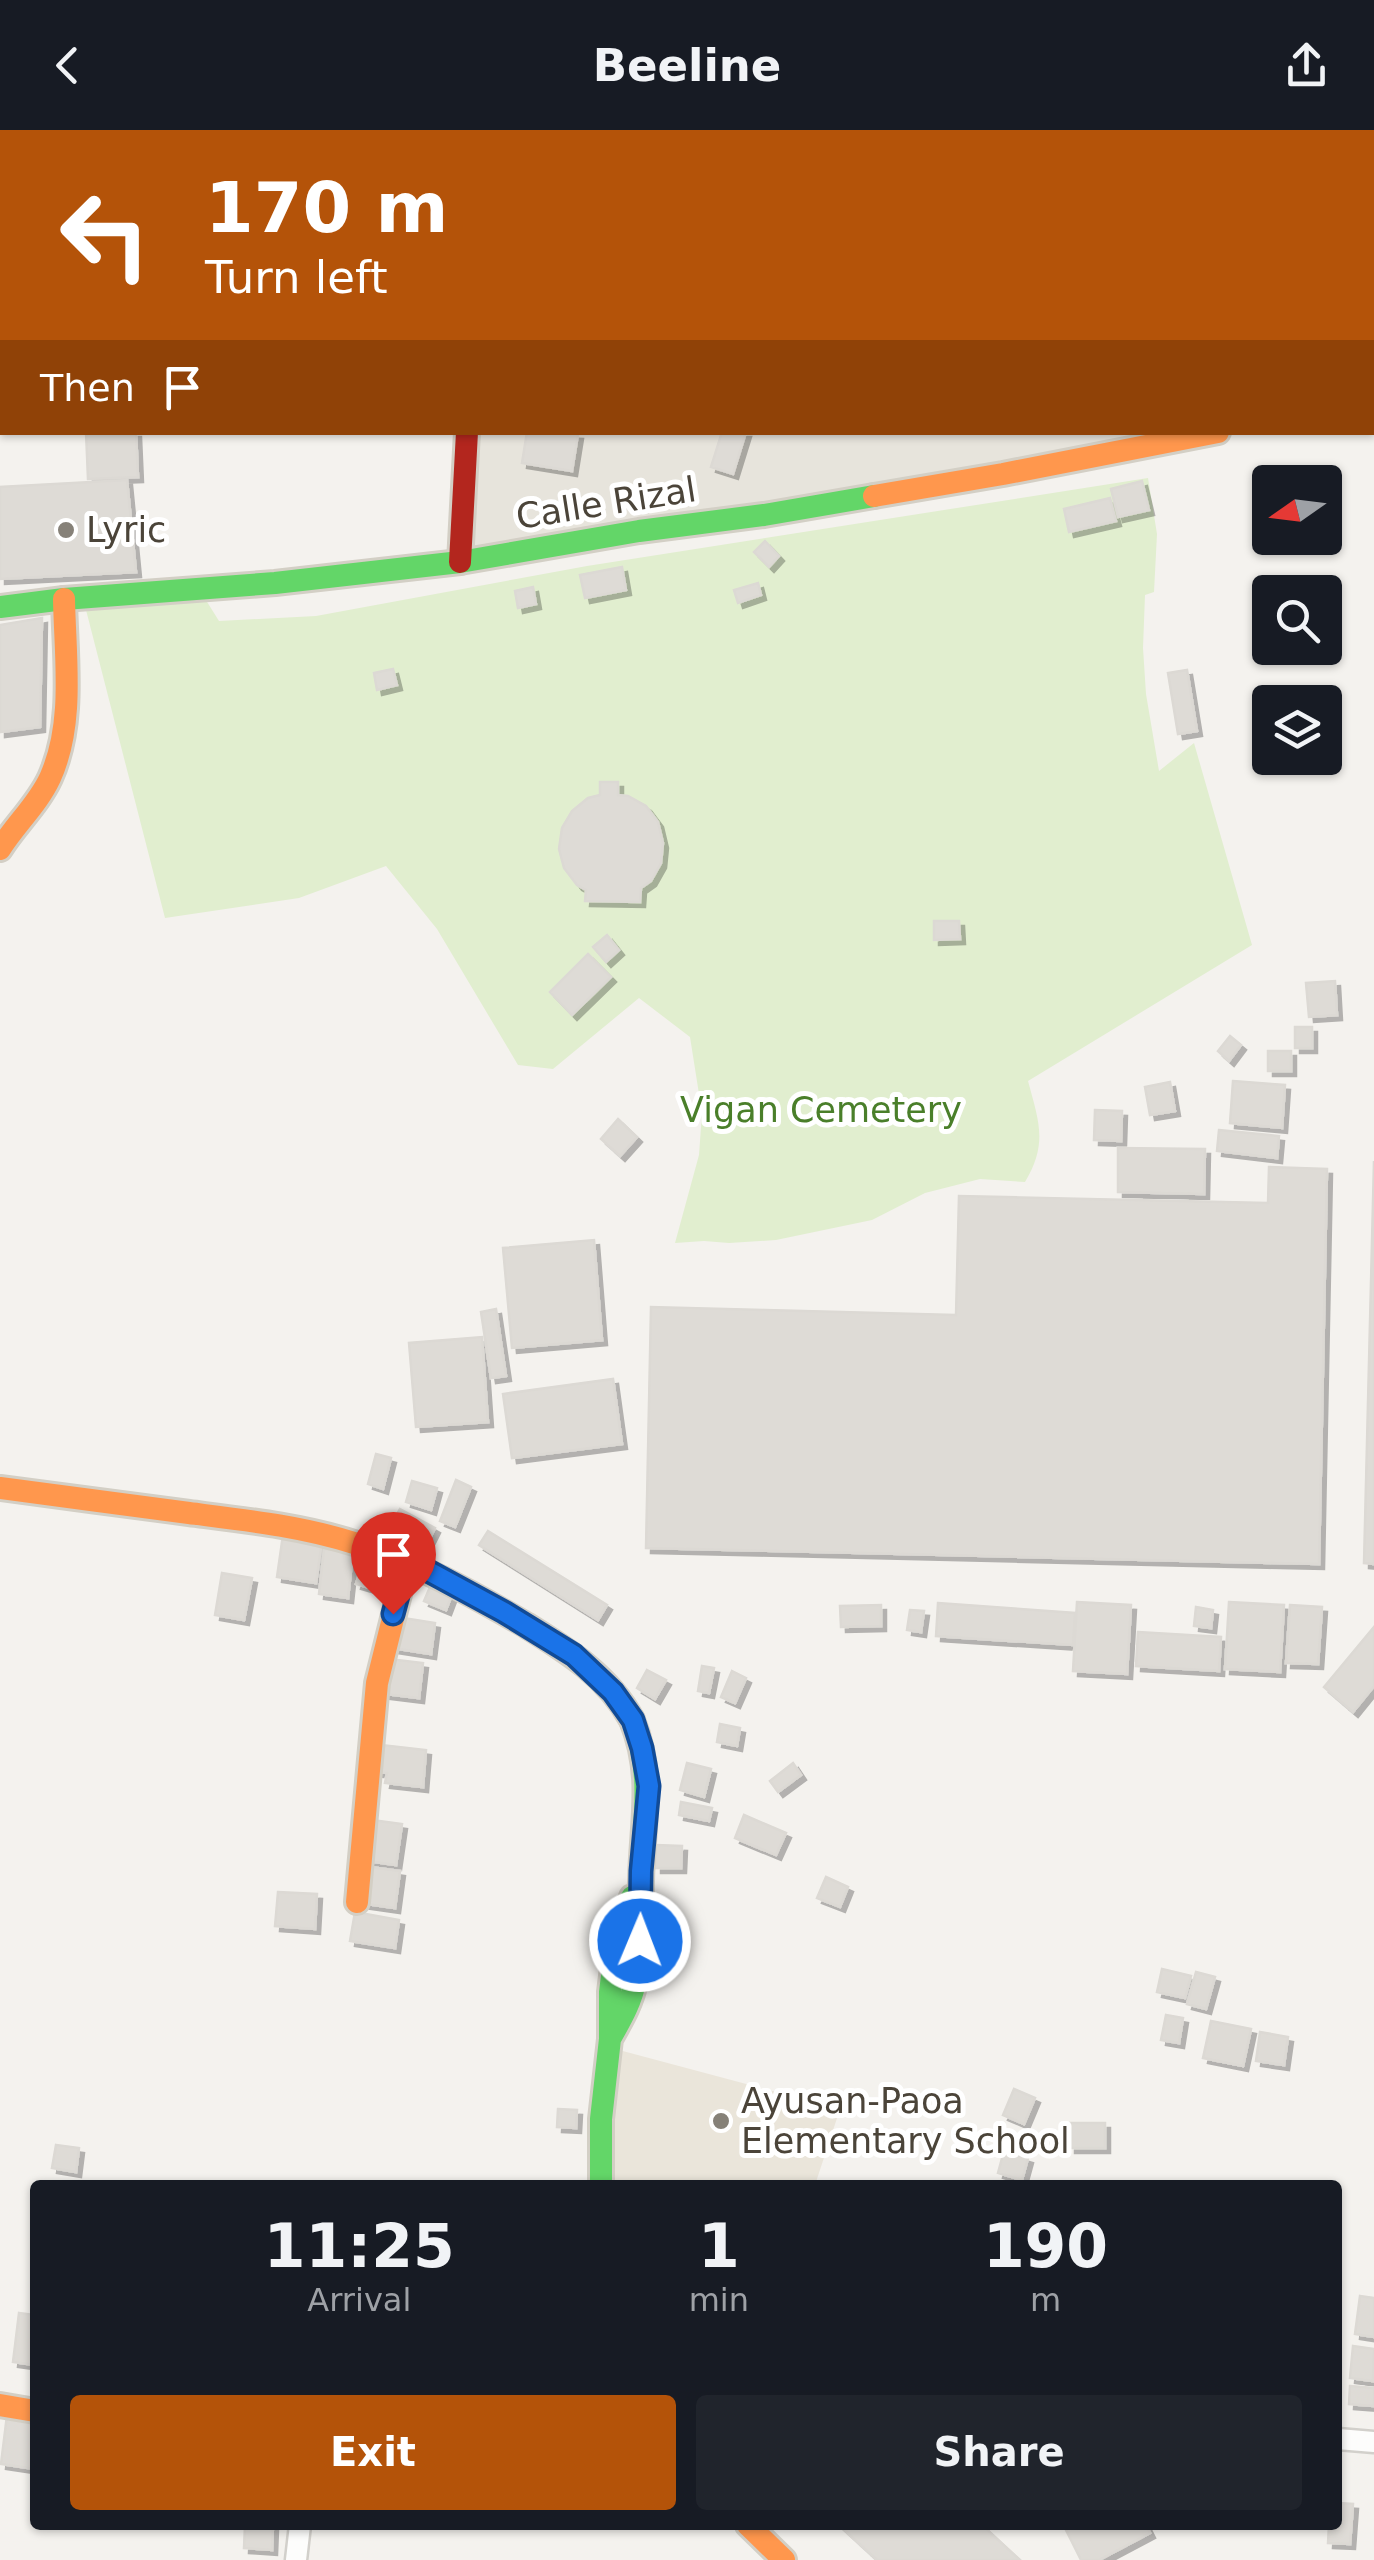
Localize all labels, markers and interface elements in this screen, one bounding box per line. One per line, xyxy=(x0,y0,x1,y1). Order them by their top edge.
icon: back xyxy=(40,38,95,93)
icon: share xyxy=(1279,38,1334,93)
text: Beeline xyxy=(593,39,781,92)
text: 170 m xyxy=(205,167,448,249)
icon: left xyxy=(40,170,170,300)
text: Turn left xyxy=(205,251,388,304)
icon: arrive xyxy=(155,360,210,415)
text: Then xyxy=(40,366,135,410)
north arrow xyxy=(1252,465,1342,555)
map controls xyxy=(1252,465,1342,775)
street label: Calle Rizal xyxy=(513,469,699,537)
place label: Lyric xyxy=(86,510,166,550)
marker: Lyric xyxy=(55,519,77,541)
button: search xyxy=(1252,575,1342,665)
button: layers xyxy=(1252,685,1342,775)
park label: Vigan Cemetery xyxy=(680,1090,962,1130)
pin xyxy=(351,1512,436,1615)
icon: arrive xyxy=(366,1527,421,1582)
position arrow xyxy=(588,1889,692,1993)
place label: Ayusan-Paoa Elementary School xyxy=(741,2081,1070,2161)
marker: Ayusan-Paoa Elementary School xyxy=(710,2110,732,2132)
text: 11:25 xyxy=(264,2211,455,2281)
text: 1 xyxy=(698,2211,740,2281)
text: 190 xyxy=(983,2211,1108,2281)
text: Arrival xyxy=(307,2281,411,2319)
text: min xyxy=(689,2281,749,2319)
text: m xyxy=(1030,2281,1061,2319)
button: Exit xyxy=(70,2395,676,2510)
button: Share xyxy=(696,2395,1302,2510)

